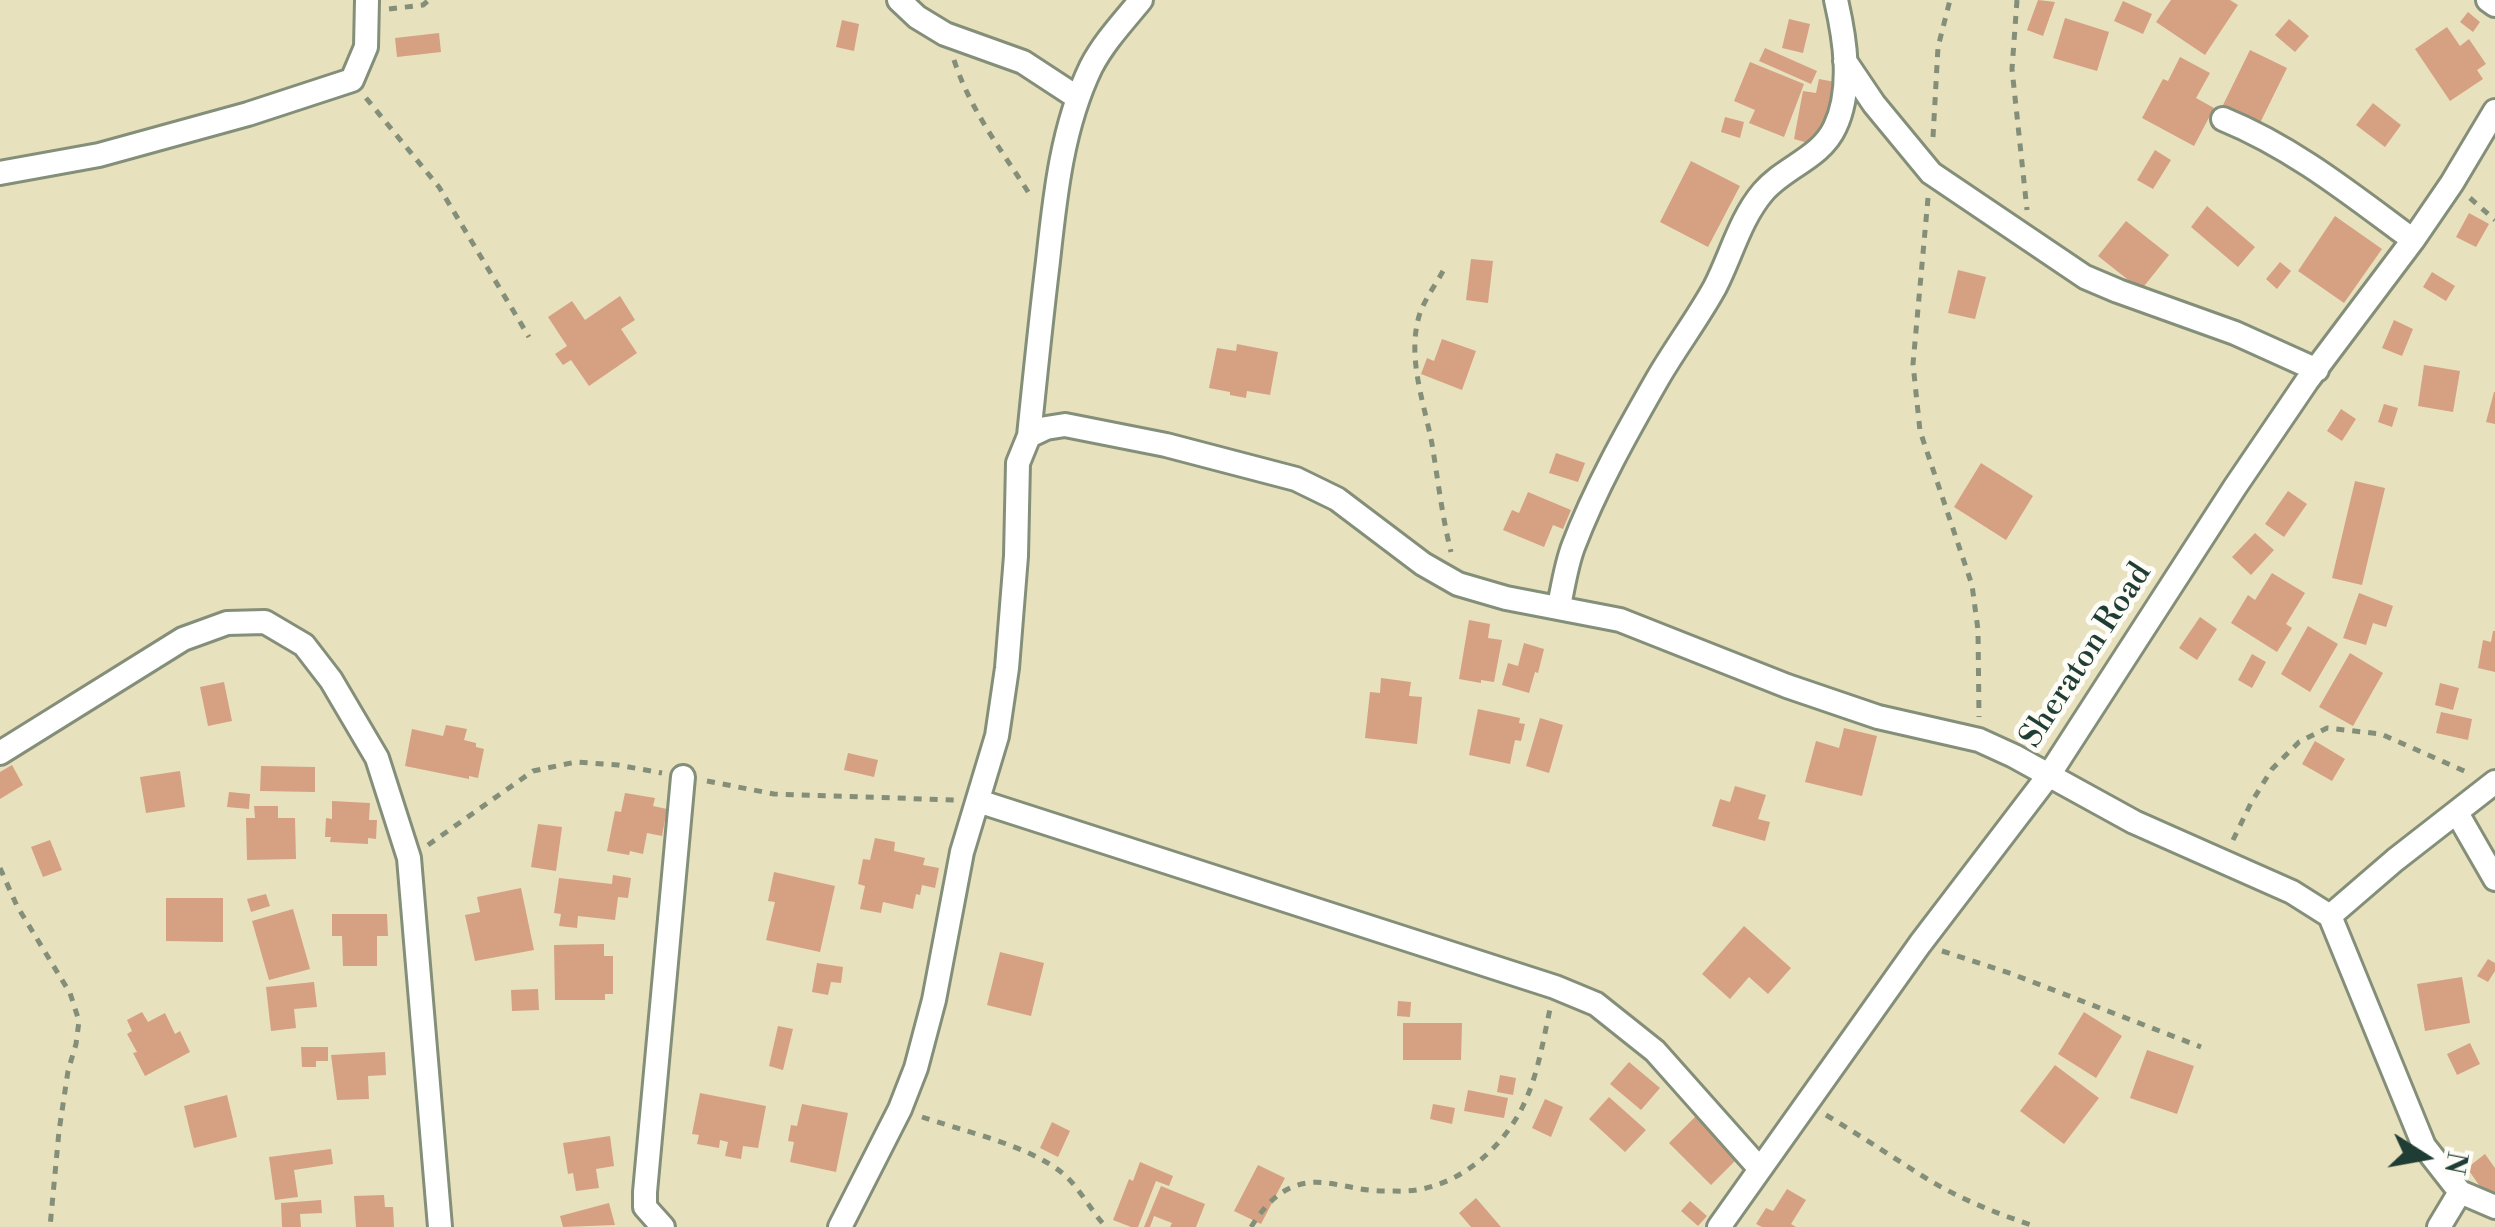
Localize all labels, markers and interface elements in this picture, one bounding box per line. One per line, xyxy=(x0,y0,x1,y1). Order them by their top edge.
street label: Sheraton Road xyxy=(2013,557,2161,755)
north arrow xyxy=(2375,1107,2475,1207)
text: N xyxy=(2436,1149,2474,1177)

